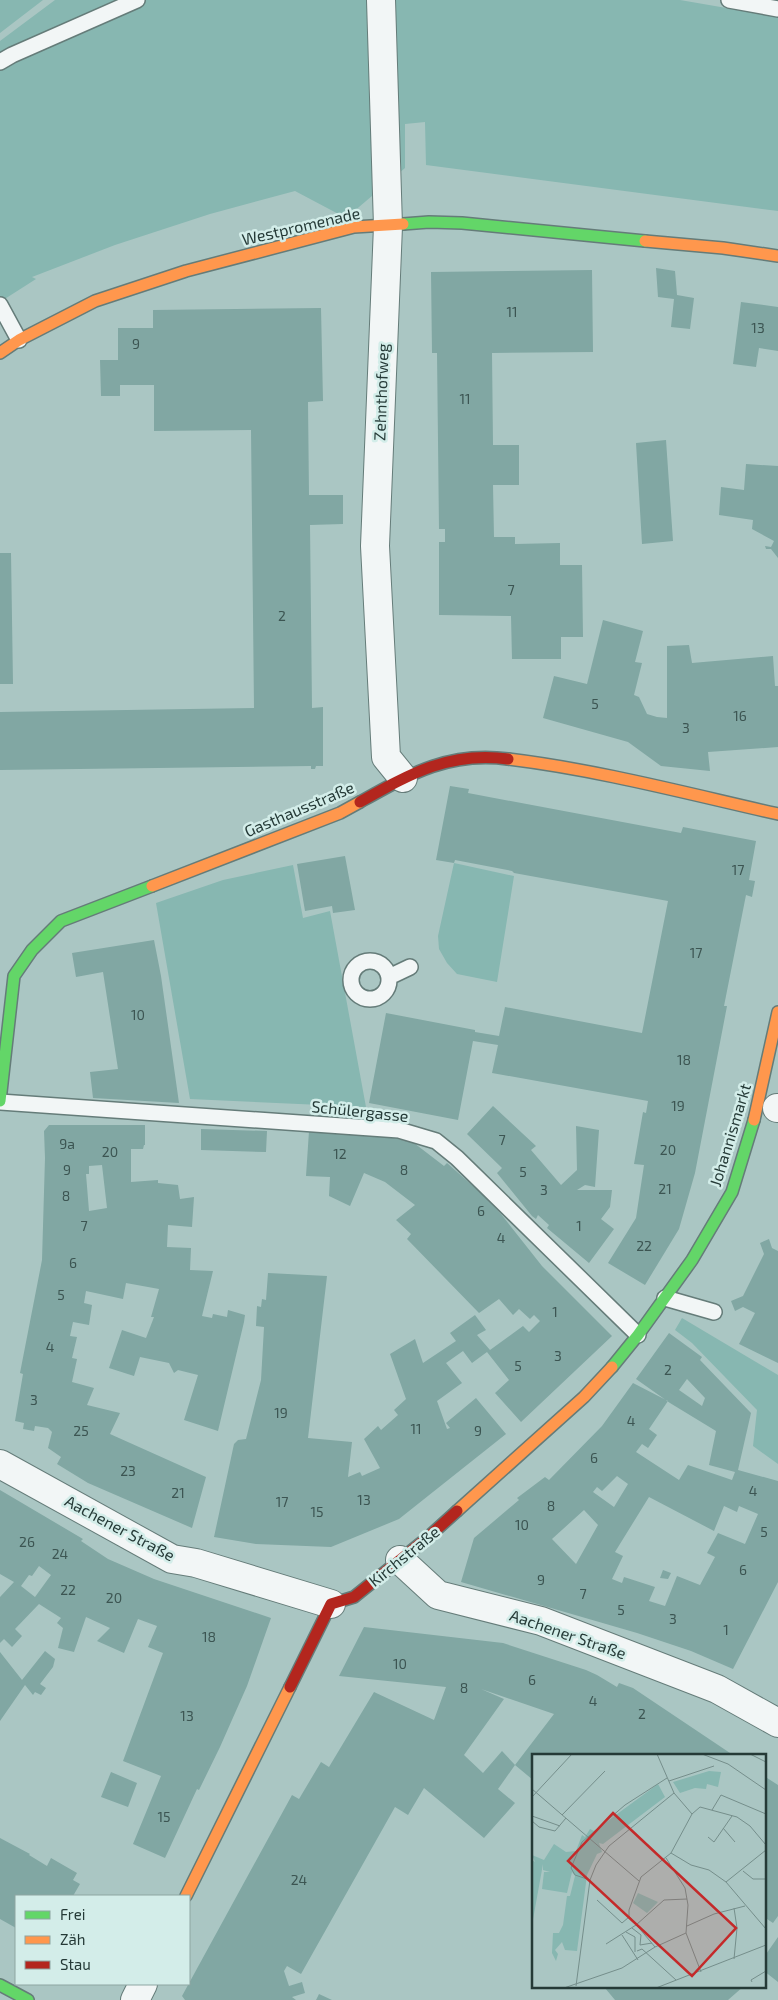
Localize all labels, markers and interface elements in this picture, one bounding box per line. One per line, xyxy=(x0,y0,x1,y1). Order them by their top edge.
street label: Westpromenade xyxy=(240,203,362,248)
house number: 11 xyxy=(506,303,518,320)
house number: 13 xyxy=(751,319,765,336)
house number: 9 xyxy=(132,335,140,352)
street label: Zehnthofweg xyxy=(369,343,392,441)
house number: 11 xyxy=(459,390,471,407)
house number: 7 xyxy=(507,581,515,598)
house number: 2 xyxy=(278,607,286,624)
house number: 5 xyxy=(591,695,599,712)
house number: 16 xyxy=(733,707,747,724)
house number: 3 xyxy=(682,719,690,736)
street label: Gasthausstraße xyxy=(241,777,356,840)
house number: 17 xyxy=(732,861,744,878)
house number: 17 xyxy=(690,944,702,961)
house number: 10 xyxy=(131,1006,145,1023)
house number: 18 xyxy=(677,1051,691,1068)
street label: Johannismarkt xyxy=(705,1081,754,1189)
street label: Schülergasse xyxy=(311,1096,409,1125)
house number: 19 xyxy=(671,1097,685,1114)
house number: 7 xyxy=(498,1131,506,1148)
house number: 9a xyxy=(59,1135,75,1152)
house number: 20 xyxy=(660,1141,676,1158)
house number: 20 xyxy=(102,1143,118,1160)
house number: 12 xyxy=(333,1145,347,1162)
house number: 9 xyxy=(63,1161,71,1178)
house number: 8 xyxy=(400,1161,408,1178)
house number: 5 xyxy=(519,1163,527,1180)
house number: 21 xyxy=(658,1180,672,1197)
house number: 3 xyxy=(540,1181,548,1198)
house number: 8 xyxy=(62,1187,70,1204)
house number: 6 xyxy=(477,1202,485,1219)
house number: 7 xyxy=(80,1217,88,1234)
house number: 1 xyxy=(576,1217,582,1234)
house number: 4 xyxy=(497,1229,505,1246)
house number: 22 xyxy=(636,1237,652,1254)
house number: 6 xyxy=(69,1254,77,1271)
house number: 5 xyxy=(57,1286,65,1303)
house number: 1 xyxy=(552,1303,558,1320)
house number: 4 xyxy=(46,1338,54,1355)
house number: 3 xyxy=(554,1347,562,1364)
house number: 5 xyxy=(514,1357,522,1374)
house number: 2 xyxy=(664,1361,672,1378)
house number: 3 xyxy=(30,1391,38,1408)
house number: 19 xyxy=(274,1404,288,1421)
house number: 4 xyxy=(627,1412,635,1429)
house number: 11 xyxy=(410,1420,422,1437)
house number: 25 xyxy=(73,1422,89,1439)
house number: 9 xyxy=(474,1422,482,1439)
house number: 6 xyxy=(590,1449,598,1466)
house number: 23 xyxy=(120,1462,136,1479)
house number: 4 xyxy=(749,1482,757,1499)
house number: 21 xyxy=(171,1484,185,1501)
street label: Aachener Straße xyxy=(62,1491,178,1564)
house number: 13 xyxy=(357,1491,371,1508)
house number: 17 xyxy=(276,1493,288,1510)
house number: 8 xyxy=(547,1497,555,1514)
house number: 15 xyxy=(310,1503,324,1520)
house number: 10 xyxy=(515,1516,529,1533)
street label: Kirchstraße xyxy=(364,1521,443,1590)
house number: 5 xyxy=(760,1523,768,1540)
house number: 26 xyxy=(19,1533,35,1550)
house number: 24 xyxy=(52,1545,68,1562)
house number: 6 xyxy=(739,1561,747,1578)
house number: 9 xyxy=(537,1571,545,1588)
house number: 22 xyxy=(60,1581,76,1598)
house number: 7 xyxy=(579,1585,587,1602)
house number: 20 xyxy=(106,1589,122,1606)
house number: 5 xyxy=(617,1601,625,1618)
street label: Aachener Straße xyxy=(508,1605,629,1662)
house number: 3 xyxy=(669,1610,677,1627)
house number: 1 xyxy=(723,1621,729,1638)
house number: 18 xyxy=(202,1628,216,1645)
house number: 10 xyxy=(393,1655,407,1672)
house number: 6 xyxy=(528,1671,536,1688)
house number: 8 xyxy=(460,1679,468,1696)
house number: 4 xyxy=(589,1692,597,1709)
house number: 2 xyxy=(638,1705,646,1722)
house number: 13 xyxy=(180,1707,194,1724)
inset map xyxy=(532,1754,766,1988)
house number: 15 xyxy=(157,1808,171,1825)
house number: 24 xyxy=(291,1871,307,1888)
legend xyxy=(15,1895,190,1985)
text: Frei xyxy=(60,1905,85,1923)
text: Zäh xyxy=(60,1930,85,1948)
text: Stau xyxy=(60,1955,91,1973)

